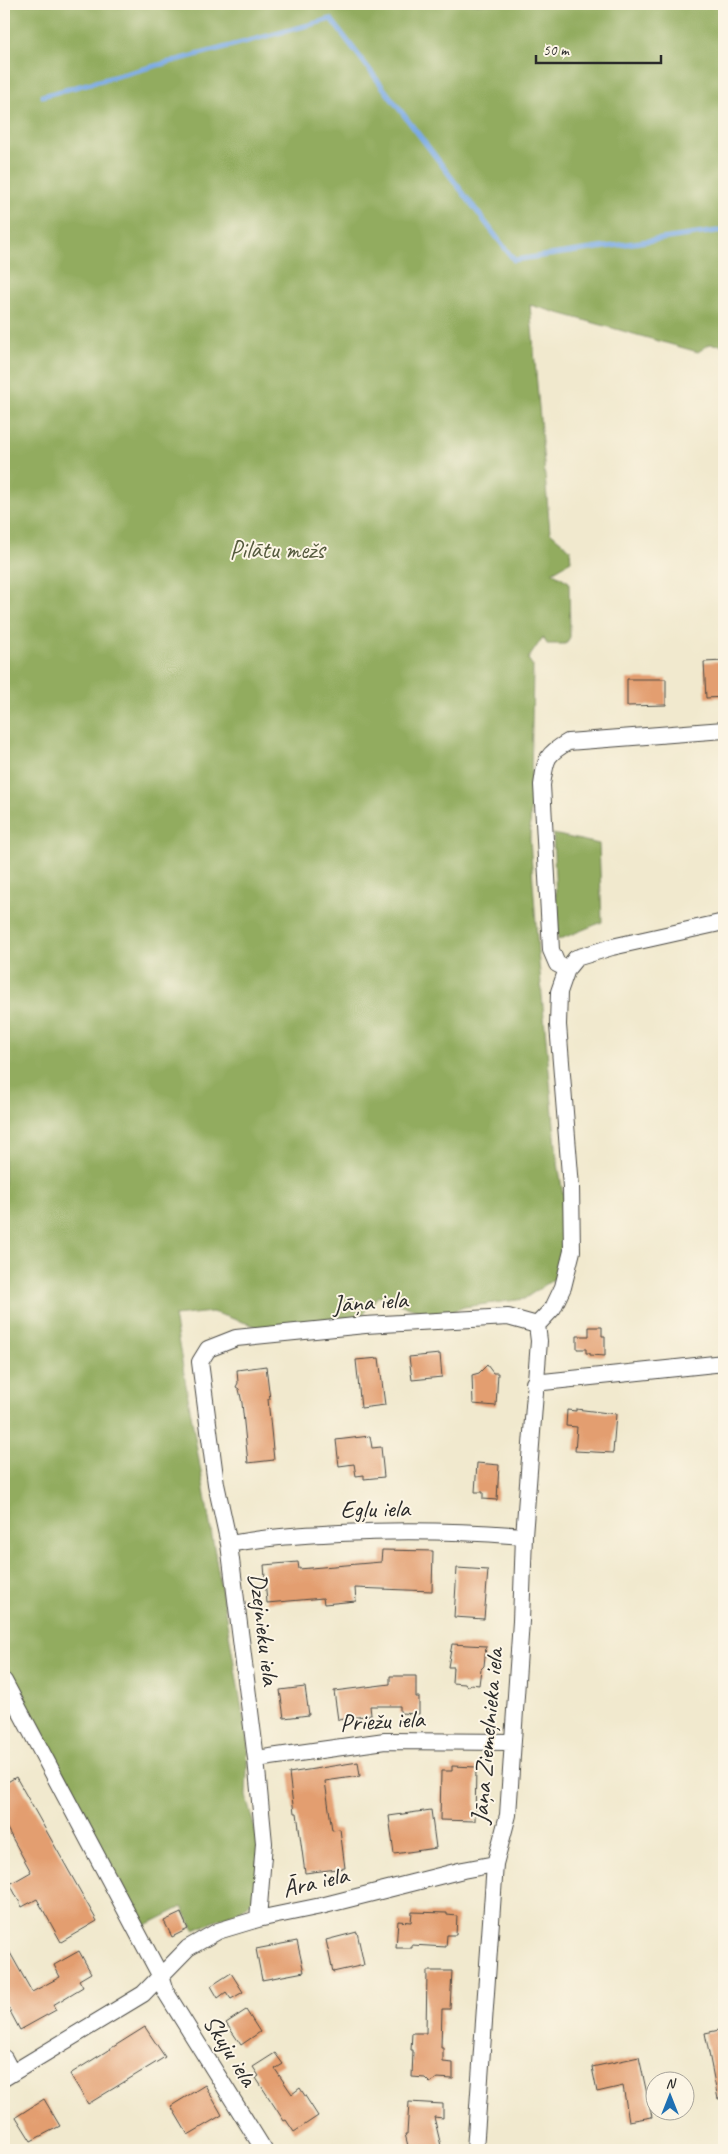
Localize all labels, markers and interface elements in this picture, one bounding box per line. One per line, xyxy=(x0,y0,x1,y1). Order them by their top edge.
scale bar xyxy=(536,32,660,64)
text: 50 m xyxy=(543,41,570,60)
park label: Pilātu mežs xyxy=(229,534,327,566)
street label: Jāņa iela xyxy=(331,1283,411,1321)
street label: Egļu iela xyxy=(340,1492,412,1526)
street label: Dzejnieku iela xyxy=(241,1571,287,1689)
street label: Jāņa Ziemeļnieka iela xyxy=(463,1644,511,1826)
street label: Priežu iela xyxy=(339,1703,427,1739)
street label: Āra iela xyxy=(279,1858,353,1905)
street label: Skuju iela xyxy=(196,2009,266,2094)
north arrow xyxy=(646,2072,696,2122)
text: N xyxy=(666,2075,677,2092)

